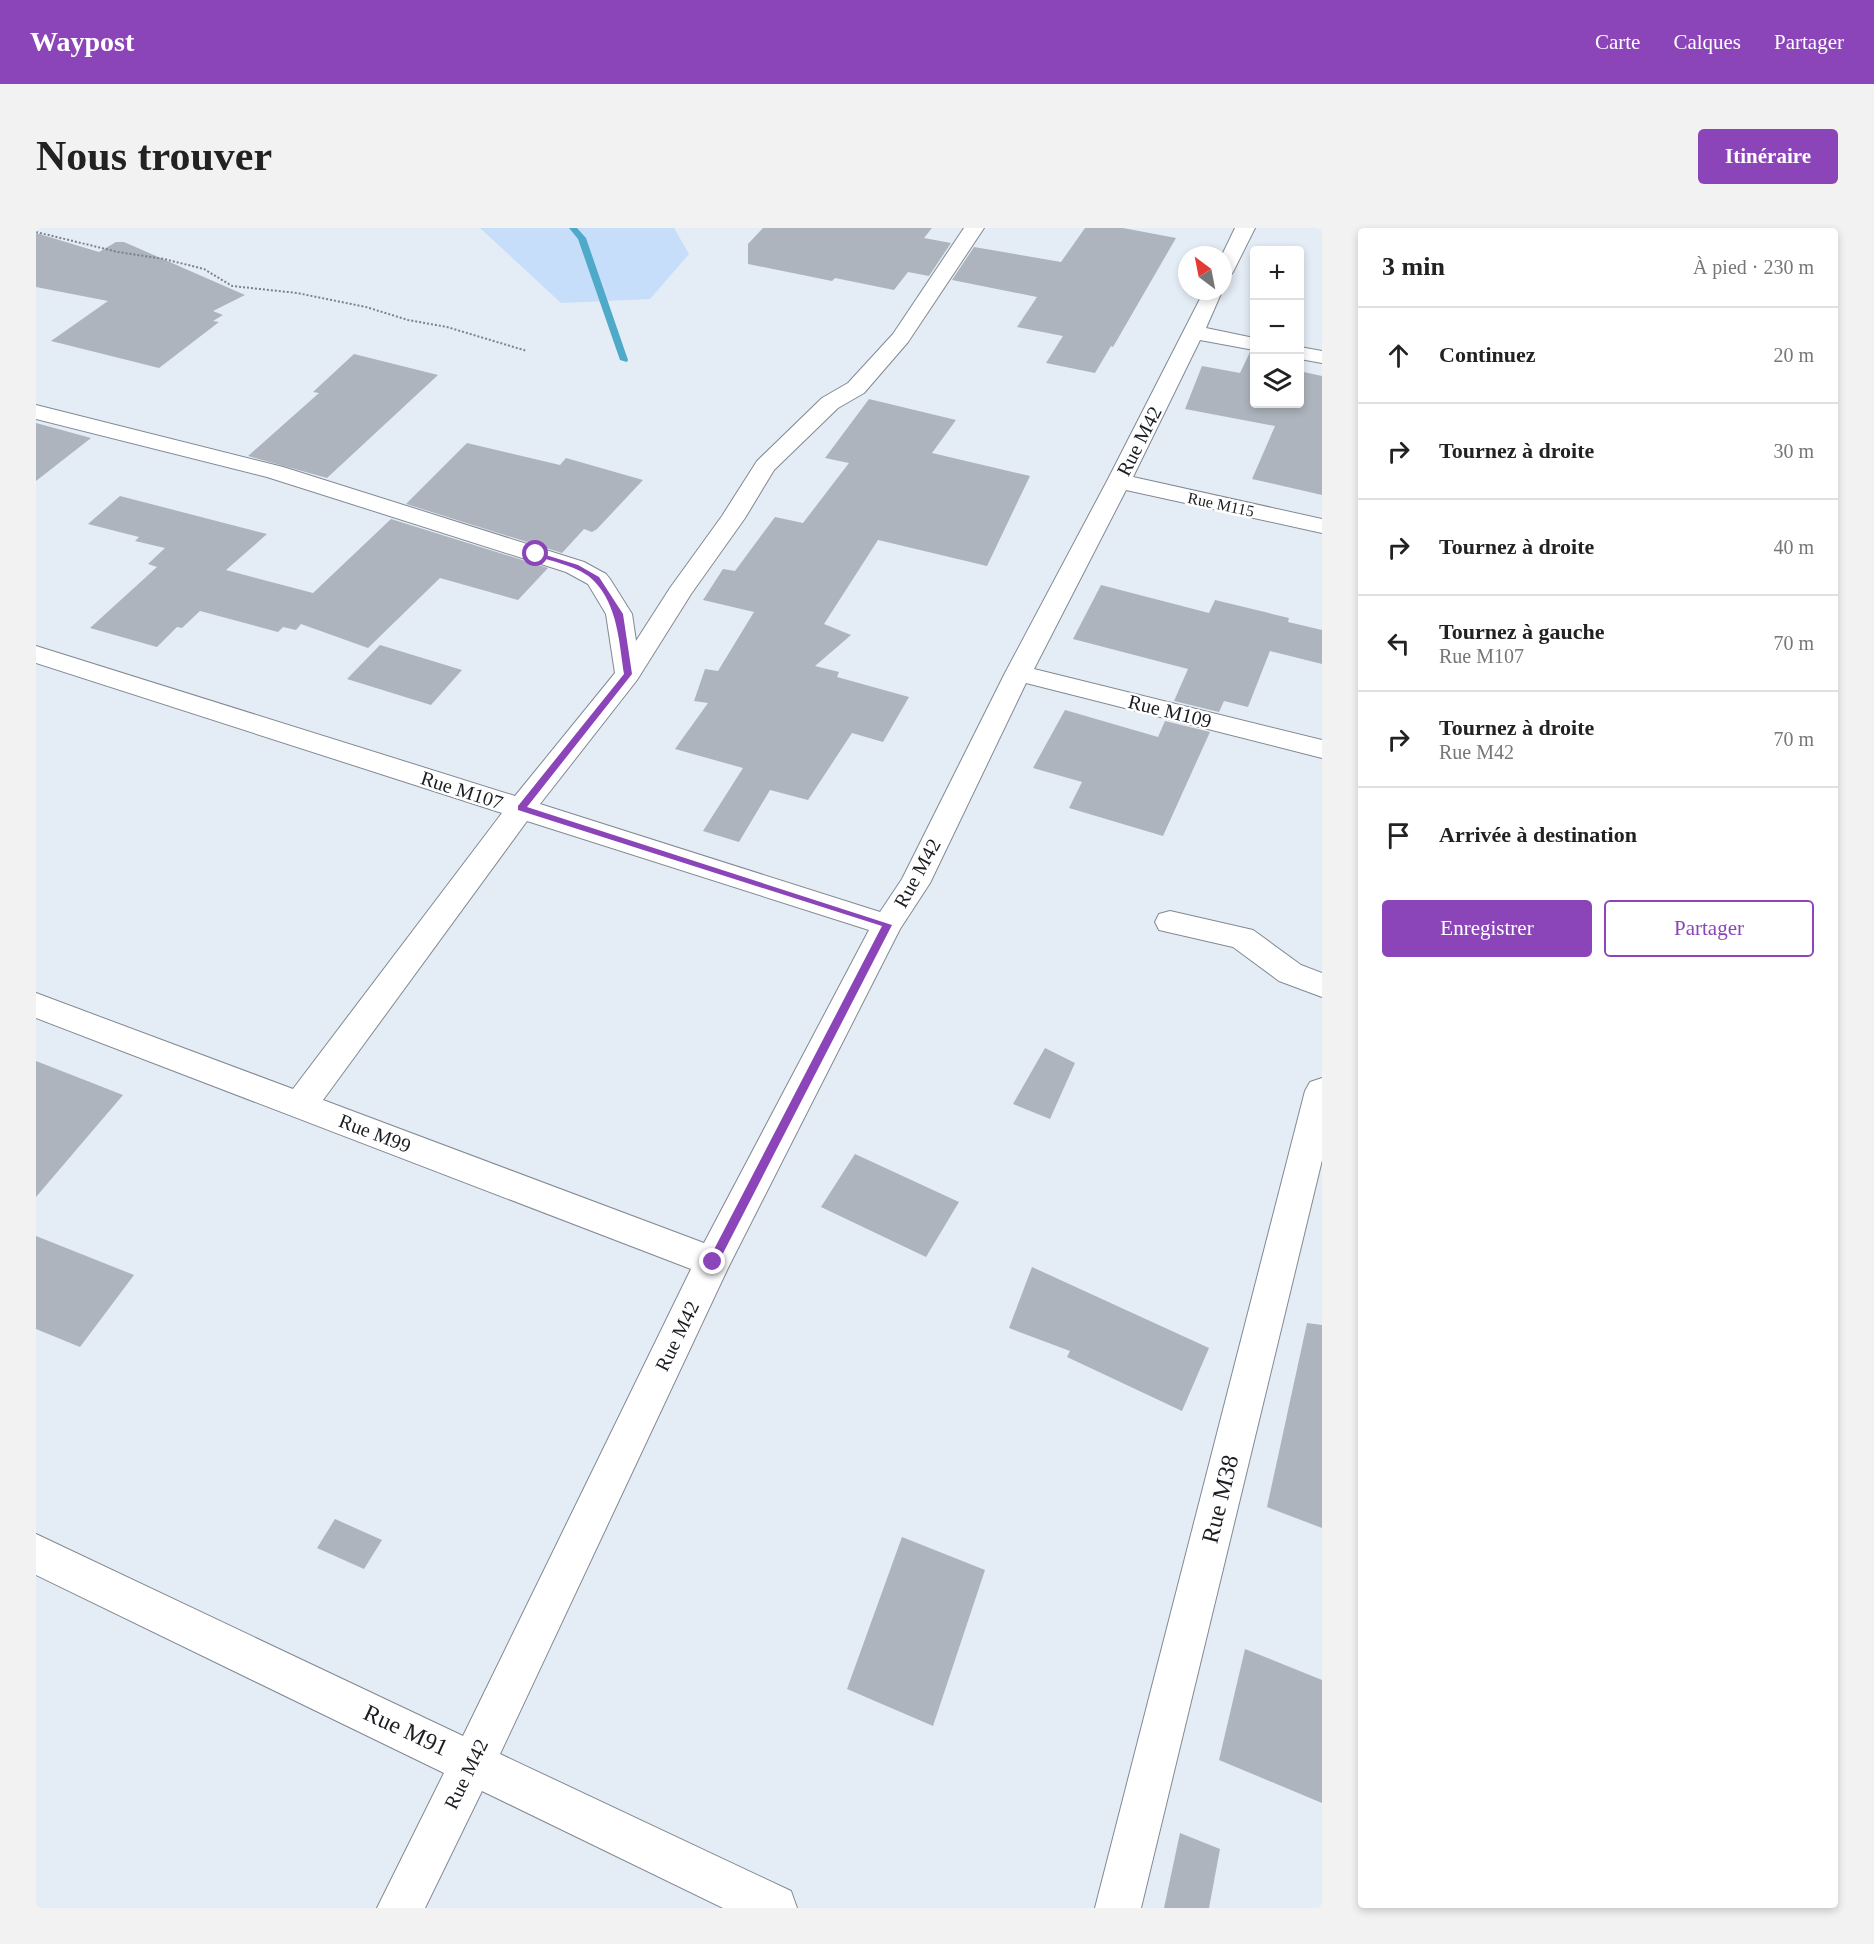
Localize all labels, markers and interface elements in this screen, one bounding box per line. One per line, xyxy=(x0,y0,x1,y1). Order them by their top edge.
text: Waypost xyxy=(30,26,134,57)
text: Carte xyxy=(1595,30,1640,54)
text: Calques xyxy=(1673,30,1741,54)
text: Partager xyxy=(1774,30,1844,54)
button: Itinéraire xyxy=(1698,129,1838,184)
text: Nous trouver xyxy=(36,133,272,179)
north arrow xyxy=(1178,246,1232,300)
map controls xyxy=(1250,246,1304,408)
button: + xyxy=(1250,246,1304,300)
text: 3 min xyxy=(1382,252,1445,281)
text: À pied · 230 m xyxy=(1693,256,1814,278)
button: − xyxy=(1250,300,1304,354)
icon: ahead xyxy=(1382,339,1415,372)
text: Continuez xyxy=(1439,342,1536,367)
text: 20 m xyxy=(1773,344,1814,366)
button: layers xyxy=(1250,354,1304,408)
street label: Rue M42 xyxy=(1112,403,1166,479)
icon: right xyxy=(1382,435,1415,468)
text: Tournez à droite xyxy=(1439,438,1594,463)
text: 30 m xyxy=(1773,440,1814,462)
street label: Rue M115 xyxy=(1186,489,1256,520)
icon: right xyxy=(1382,531,1415,564)
text: Tournez à droite xyxy=(1439,534,1594,559)
text: 40 m xyxy=(1773,536,1814,558)
route start xyxy=(522,540,548,566)
text: Tournez à gauche xyxy=(1439,619,1604,644)
icon: left xyxy=(1382,627,1415,660)
text: 70 m xyxy=(1773,632,1814,654)
text: Rue M107 xyxy=(1439,645,1524,667)
street label: Rue M109 xyxy=(1126,690,1214,732)
text: Tournez à droite xyxy=(1439,715,1594,740)
icon: right xyxy=(1382,723,1415,756)
text: 70 m xyxy=(1773,728,1814,750)
text: Rue M42 xyxy=(1439,741,1514,763)
street label: Rue M107 xyxy=(418,766,506,814)
icon: arrive xyxy=(1382,819,1415,852)
text: Arrivée à destination xyxy=(1439,822,1637,847)
street label: Rue M42 xyxy=(889,835,945,911)
button: Enregistrer xyxy=(1382,900,1592,957)
button: Partager xyxy=(1604,900,1814,957)
street label: Rue M99 xyxy=(336,1109,414,1157)
route end xyxy=(699,1248,725,1274)
street label: Rue M42 xyxy=(651,1297,703,1375)
street label: Rue M38 xyxy=(1196,1452,1244,1546)
street label: Rue M91 xyxy=(360,1699,452,1761)
street label: Rue M42 xyxy=(440,1735,492,1813)

